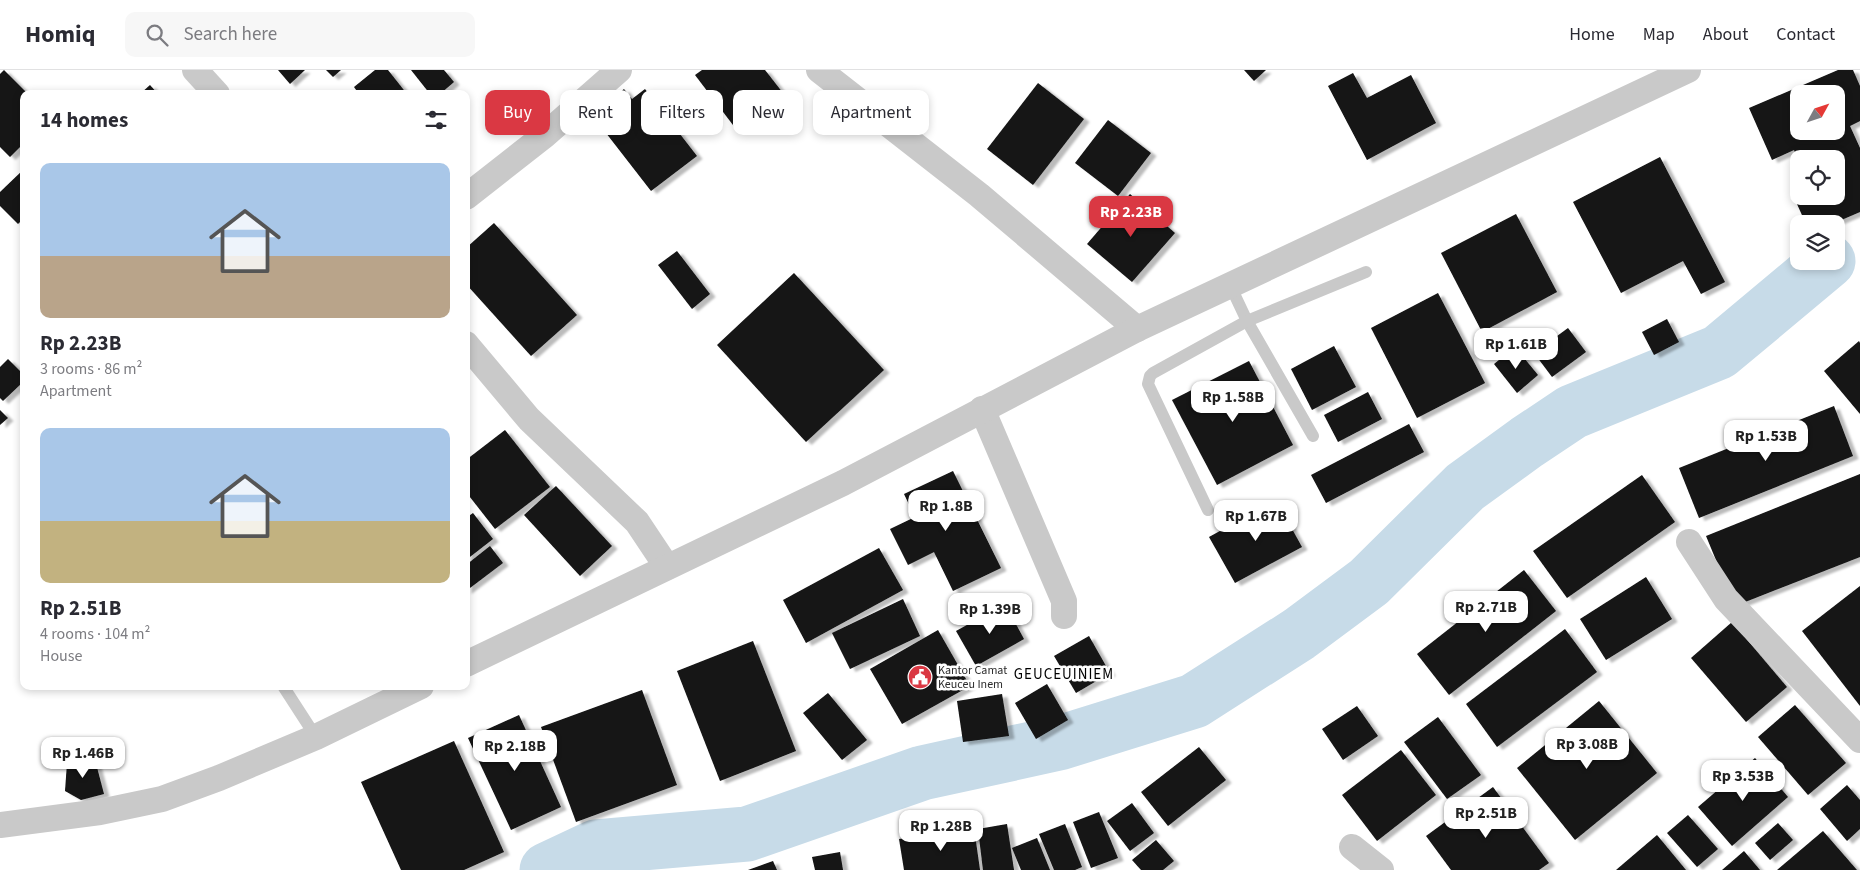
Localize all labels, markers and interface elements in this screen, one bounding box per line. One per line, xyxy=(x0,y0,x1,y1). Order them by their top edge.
search box xyxy=(125,12,475,57)
text: Homiq xyxy=(25,17,95,52)
icon: search xyxy=(143,21,171,49)
text: Search here xyxy=(183,21,277,48)
text: Home xyxy=(1569,22,1615,47)
text: Map xyxy=(1643,22,1675,47)
text: About xyxy=(1703,22,1748,47)
text: Contact xyxy=(1776,22,1835,47)
north arrow xyxy=(1790,85,1845,140)
map controls xyxy=(1790,85,1845,270)
chip: Buy xyxy=(485,90,550,135)
chip: Rent xyxy=(560,90,631,135)
chip: Filters xyxy=(641,90,723,135)
chip: New xyxy=(733,90,803,135)
chip: Apartment xyxy=(813,90,929,135)
text: 14 homes xyxy=(40,105,128,135)
icon: filters xyxy=(422,106,450,134)
button: locate xyxy=(1790,150,1845,205)
icon: home xyxy=(200,196,290,286)
pin: Rp 2.23B xyxy=(1079,196,1183,238)
text: Rp 2.23B xyxy=(1100,201,1162,223)
button: layers xyxy=(1790,215,1845,270)
text: Rp 2.23B xyxy=(40,328,121,358)
pin: Rp 1.61B xyxy=(1464,328,1568,370)
text: Rp 1.61B xyxy=(1485,333,1547,355)
text: 3 rooms · 86 m² xyxy=(40,358,142,380)
text: Apartment xyxy=(40,380,112,402)
pin: Rp 1.58B xyxy=(1181,380,1285,423)
text: Rp 1.58B xyxy=(1202,386,1264,408)
pin: Rp 1.53B xyxy=(1714,420,1818,462)
text: Rp 1.53B xyxy=(1735,425,1797,447)
icon: home xyxy=(200,461,290,551)
pin: Rp 1.8B xyxy=(900,490,992,532)
text: Rp 1.8B xyxy=(919,495,973,517)
pin: Rp 1.67B xyxy=(1204,500,1308,542)
text: Rp 1.67B xyxy=(1225,505,1287,527)
pin: Rp 2.71B xyxy=(1434,590,1538,633)
pin: Rp 1.39B xyxy=(938,592,1042,635)
text: Rp 2.51B xyxy=(40,593,121,623)
text: Rp 2.71B xyxy=(1455,596,1517,618)
text: Rp 1.39B xyxy=(959,598,1021,620)
text: 4 rooms · 104 m² xyxy=(40,623,150,645)
text: House xyxy=(40,645,82,667)
place label: Kantor Camat Keuceu Inem xyxy=(938,662,1007,693)
public building icon: Kantor Camat Keuceu Inem xyxy=(907,664,933,690)
district label: GEUCEUINIEM xyxy=(1014,664,1114,685)
pin: Rp 3.08B xyxy=(1535,728,1639,770)
pin: Rp 2.18B xyxy=(463,730,567,772)
text: Rp 3.08B xyxy=(1556,733,1618,755)
text: Rp 2.18B xyxy=(484,735,546,757)
pin: Rp 1.46B xyxy=(31,736,135,779)
text: Rp 1.46B xyxy=(52,742,114,764)
pin: Rp 3.53B xyxy=(1691,760,1795,802)
text: Rp 3.53B xyxy=(1712,765,1774,787)
pin: Rp 2.51B xyxy=(1434,796,1538,839)
text: Rp 2.51B xyxy=(1455,802,1517,824)
pin: Rp 1.28B xyxy=(889,810,993,852)
text: Rp 1.28B xyxy=(910,815,972,837)

